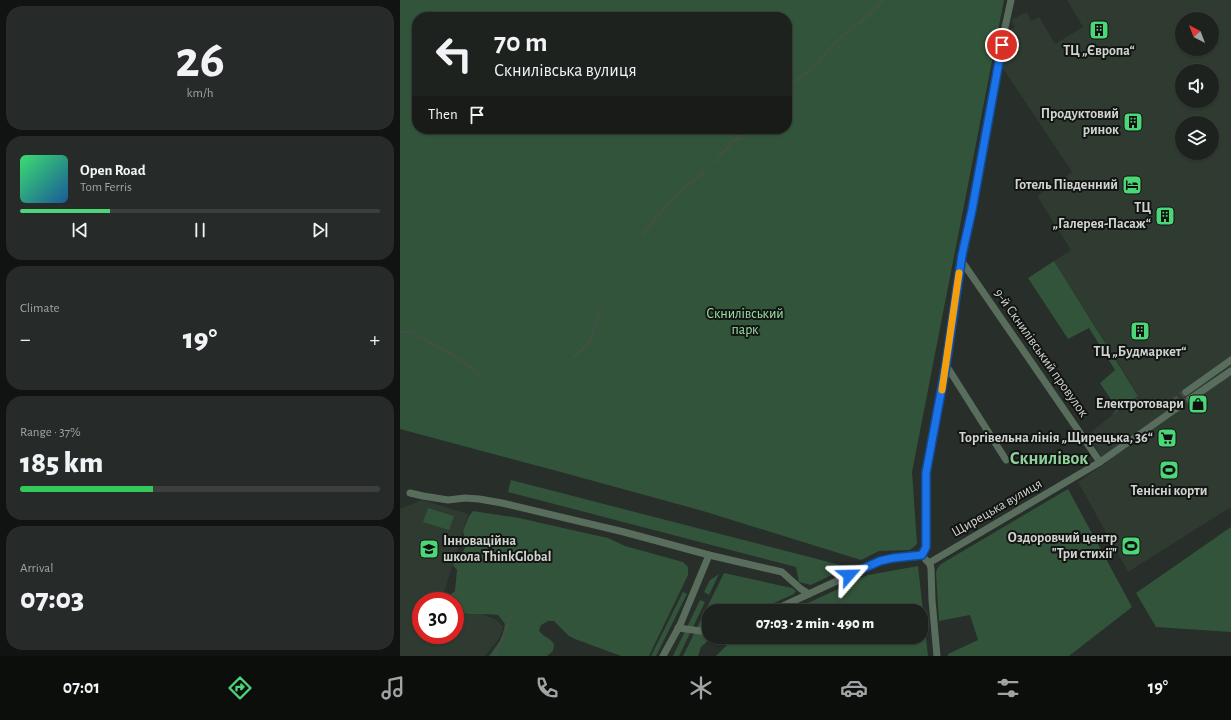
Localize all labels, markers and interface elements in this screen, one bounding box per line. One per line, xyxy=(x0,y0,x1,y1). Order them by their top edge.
north arrow xyxy=(1175,12,1219,56)
map controls xyxy=(1175,12,1219,160)
building icon: ТЦ „Європа“ xyxy=(1088,19,1110,41)
icon: left xyxy=(428,28,480,80)
pin xyxy=(985,28,1019,62)
text: 70 m xyxy=(494,29,548,57)
text: 26 xyxy=(175,34,225,86)
icon: arrive xyxy=(991,34,1013,56)
place label: ТЦ „Європа“ xyxy=(1063,44,1135,58)
text: Скнилівська вулиця xyxy=(494,62,637,80)
button: sound xyxy=(1175,64,1219,108)
text: km/h xyxy=(187,87,213,100)
icon: arrive xyxy=(466,104,488,126)
text: Then xyxy=(428,107,458,122)
place label: Продуктовий ринок xyxy=(1041,107,1119,137)
building icon: Продуктовий ринок xyxy=(1122,111,1144,133)
button: layers xyxy=(1175,116,1219,160)
text: Open Road xyxy=(80,163,146,178)
hotel icon: Готель Південний xyxy=(1121,174,1143,196)
place label: Готель Південний xyxy=(1014,178,1118,192)
text: Tom Ferris xyxy=(80,181,132,194)
place label: ТЦ „Галерея-Пасаж“ xyxy=(1052,201,1151,231)
building icon: ТЦ „Галерея-Пасаж“ xyxy=(1154,205,1176,227)
icon: previous xyxy=(69,219,91,241)
icon: pause xyxy=(189,219,211,241)
icon: next xyxy=(309,219,331,241)
street label: 9-й Скнилівський провулок xyxy=(991,286,1091,420)
text: Climate xyxy=(20,302,59,315)
park label: Скнилівський парк xyxy=(706,307,784,337)
building icon: ТЦ „Будмаркет“ xyxy=(1129,320,1151,342)
text: 19° xyxy=(183,324,217,354)
text: − xyxy=(20,328,31,350)
text: + xyxy=(369,328,380,350)
place label: ТЦ „Будмаркет“ xyxy=(1094,345,1186,359)
shop icon: Електротовари xyxy=(1187,393,1209,415)
place label: Електротовари xyxy=(1096,397,1184,411)
text: Range · 37% xyxy=(20,426,81,439)
supermarket icon: Торгівельна лінія „Щирецька, 36“ xyxy=(1156,427,1178,449)
place label: Торгівельна лінія „Щирецька, 36“ xyxy=(959,431,1153,445)
text: 185 km xyxy=(20,448,103,478)
district label: Скнилівок xyxy=(1010,450,1088,468)
sports icon: Тенісні корти xyxy=(1158,459,1180,481)
street label: Щирецька вулиця xyxy=(949,476,1045,540)
place label: Тенісні корти xyxy=(1131,484,1207,498)
place label: Оздоровчий центр "Три стихії" xyxy=(1008,531,1117,561)
place label: Інноваційна школа ThinkGlobal xyxy=(443,534,552,564)
sports icon: Оздоровчий центр "Три стихії" xyxy=(1120,535,1142,557)
school or university icon: Інноваційна школа ThinkGlobal xyxy=(418,538,440,560)
position arrow xyxy=(828,554,870,596)
text: Arrival xyxy=(20,562,53,575)
text: 07:03 xyxy=(20,584,84,614)
speed limit sign: 30 xyxy=(412,592,464,644)
text: 07:03 · 2 min · 490 m xyxy=(756,616,874,631)
icon: directions xyxy=(226,674,254,702)
icon: music xyxy=(379,674,407,702)
icon: phone xyxy=(533,674,561,702)
icon: climate xyxy=(687,674,715,702)
icon: car xyxy=(840,674,868,702)
icon: filters xyxy=(994,674,1022,702)
text: 07:01 xyxy=(63,679,100,697)
text: 19° xyxy=(1148,679,1168,697)

